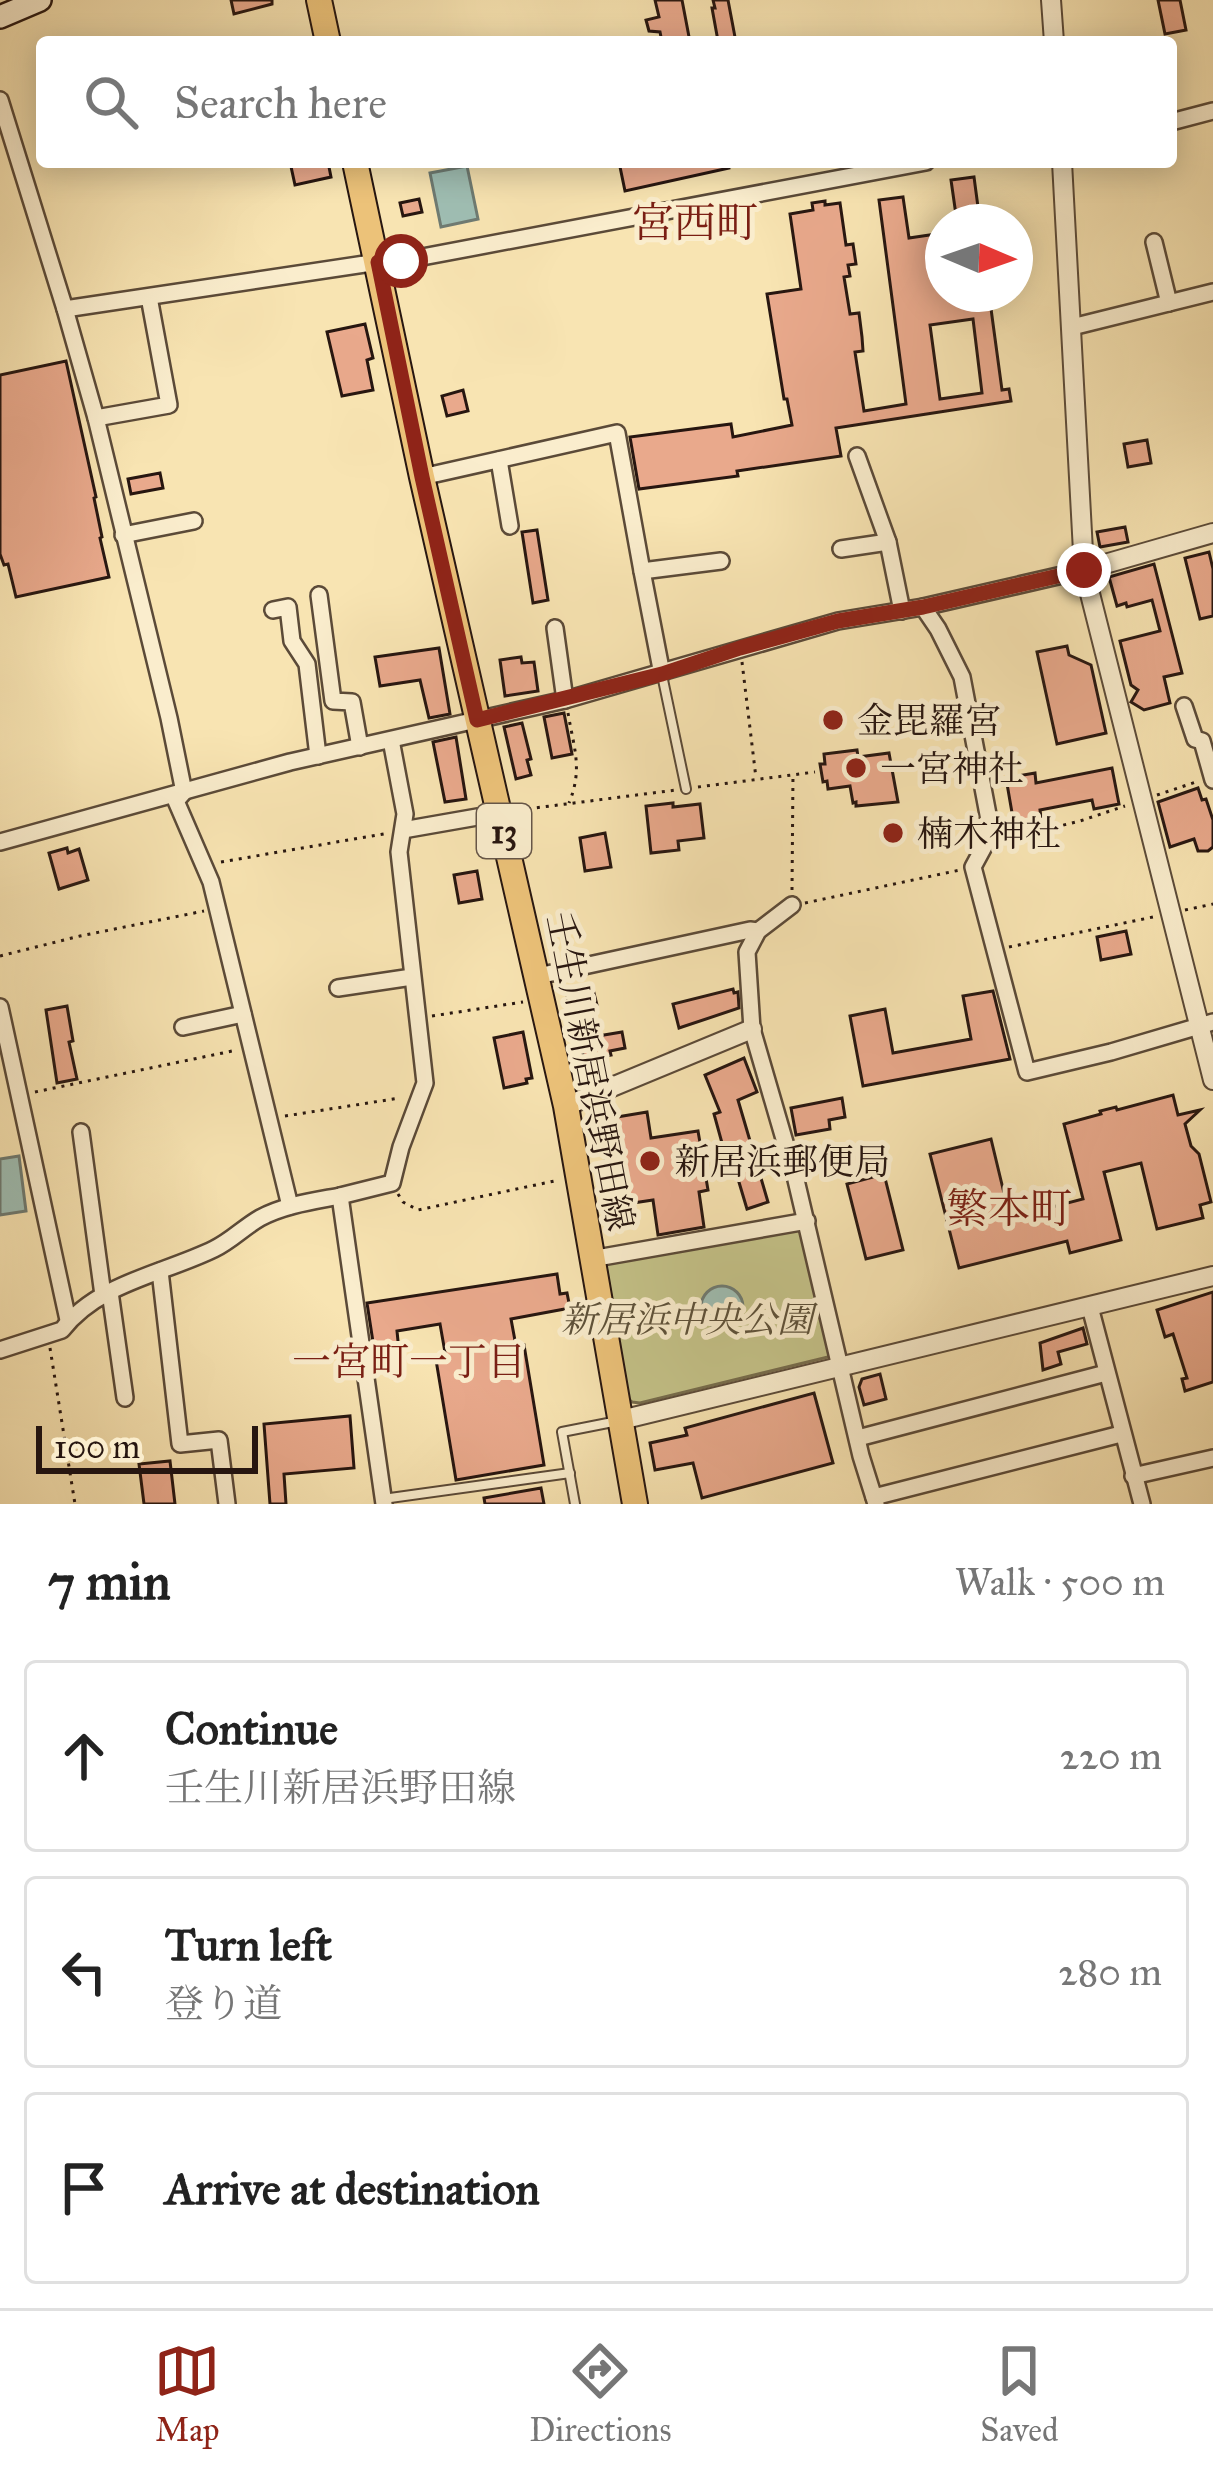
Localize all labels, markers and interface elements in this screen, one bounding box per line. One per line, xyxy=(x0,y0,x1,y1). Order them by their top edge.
search box xyxy=(36,36,1177,168)
icon: search xyxy=(78,69,144,135)
text: Search here xyxy=(174,75,387,130)
district label: 宮西町 xyxy=(632,197,758,249)
north arrow xyxy=(925,204,1033,312)
route start xyxy=(374,234,428,288)
route end xyxy=(1057,543,1111,597)
place label: 金毘羅宮 xyxy=(857,699,1001,743)
marker: 金毘羅宮 xyxy=(820,707,846,733)
place label: 一宮神社 xyxy=(880,747,1024,791)
marker: 一宮神社 xyxy=(843,755,869,781)
road number: 13 xyxy=(477,804,531,858)
place label: 楠木神社 xyxy=(917,812,1061,856)
marker: 楠木神社 xyxy=(880,820,906,846)
street label: 壬生川新居浜野田線 xyxy=(538,908,643,1234)
place label: 新居浜郵便局 xyxy=(674,1140,890,1184)
marker: 新居浜郵便局 xyxy=(637,1148,663,1174)
district label: 繁本町 xyxy=(946,1183,1072,1235)
park label: 新居浜中央公園 xyxy=(561,1298,818,1342)
district label: 一宮町一丁目 xyxy=(292,1338,526,1386)
scale bar xyxy=(36,1420,258,1473)
text: 100 m xyxy=(54,1427,140,1467)
text: 7 min xyxy=(48,1551,171,1613)
text: Walk · 500 m xyxy=(955,1558,1165,1606)
text: Continue xyxy=(165,1701,338,1756)
icon: ahead xyxy=(51,1723,117,1789)
text: 220 m xyxy=(1060,1732,1162,1780)
text: 壬生川新居浜野田線 xyxy=(165,1764,516,1812)
text: Turn left xyxy=(165,1917,332,1972)
icon: left xyxy=(51,1939,117,2005)
text: 280 m xyxy=(1058,1948,1162,1996)
text: 登り道 xyxy=(165,1980,282,2028)
icon: arrive xyxy=(51,2155,117,2221)
text: Arrive at destination xyxy=(165,2161,540,2216)
tab: Map xyxy=(154,2338,220,2450)
tab: Directions xyxy=(529,2338,671,2450)
tab: Saved xyxy=(980,2338,1059,2450)

